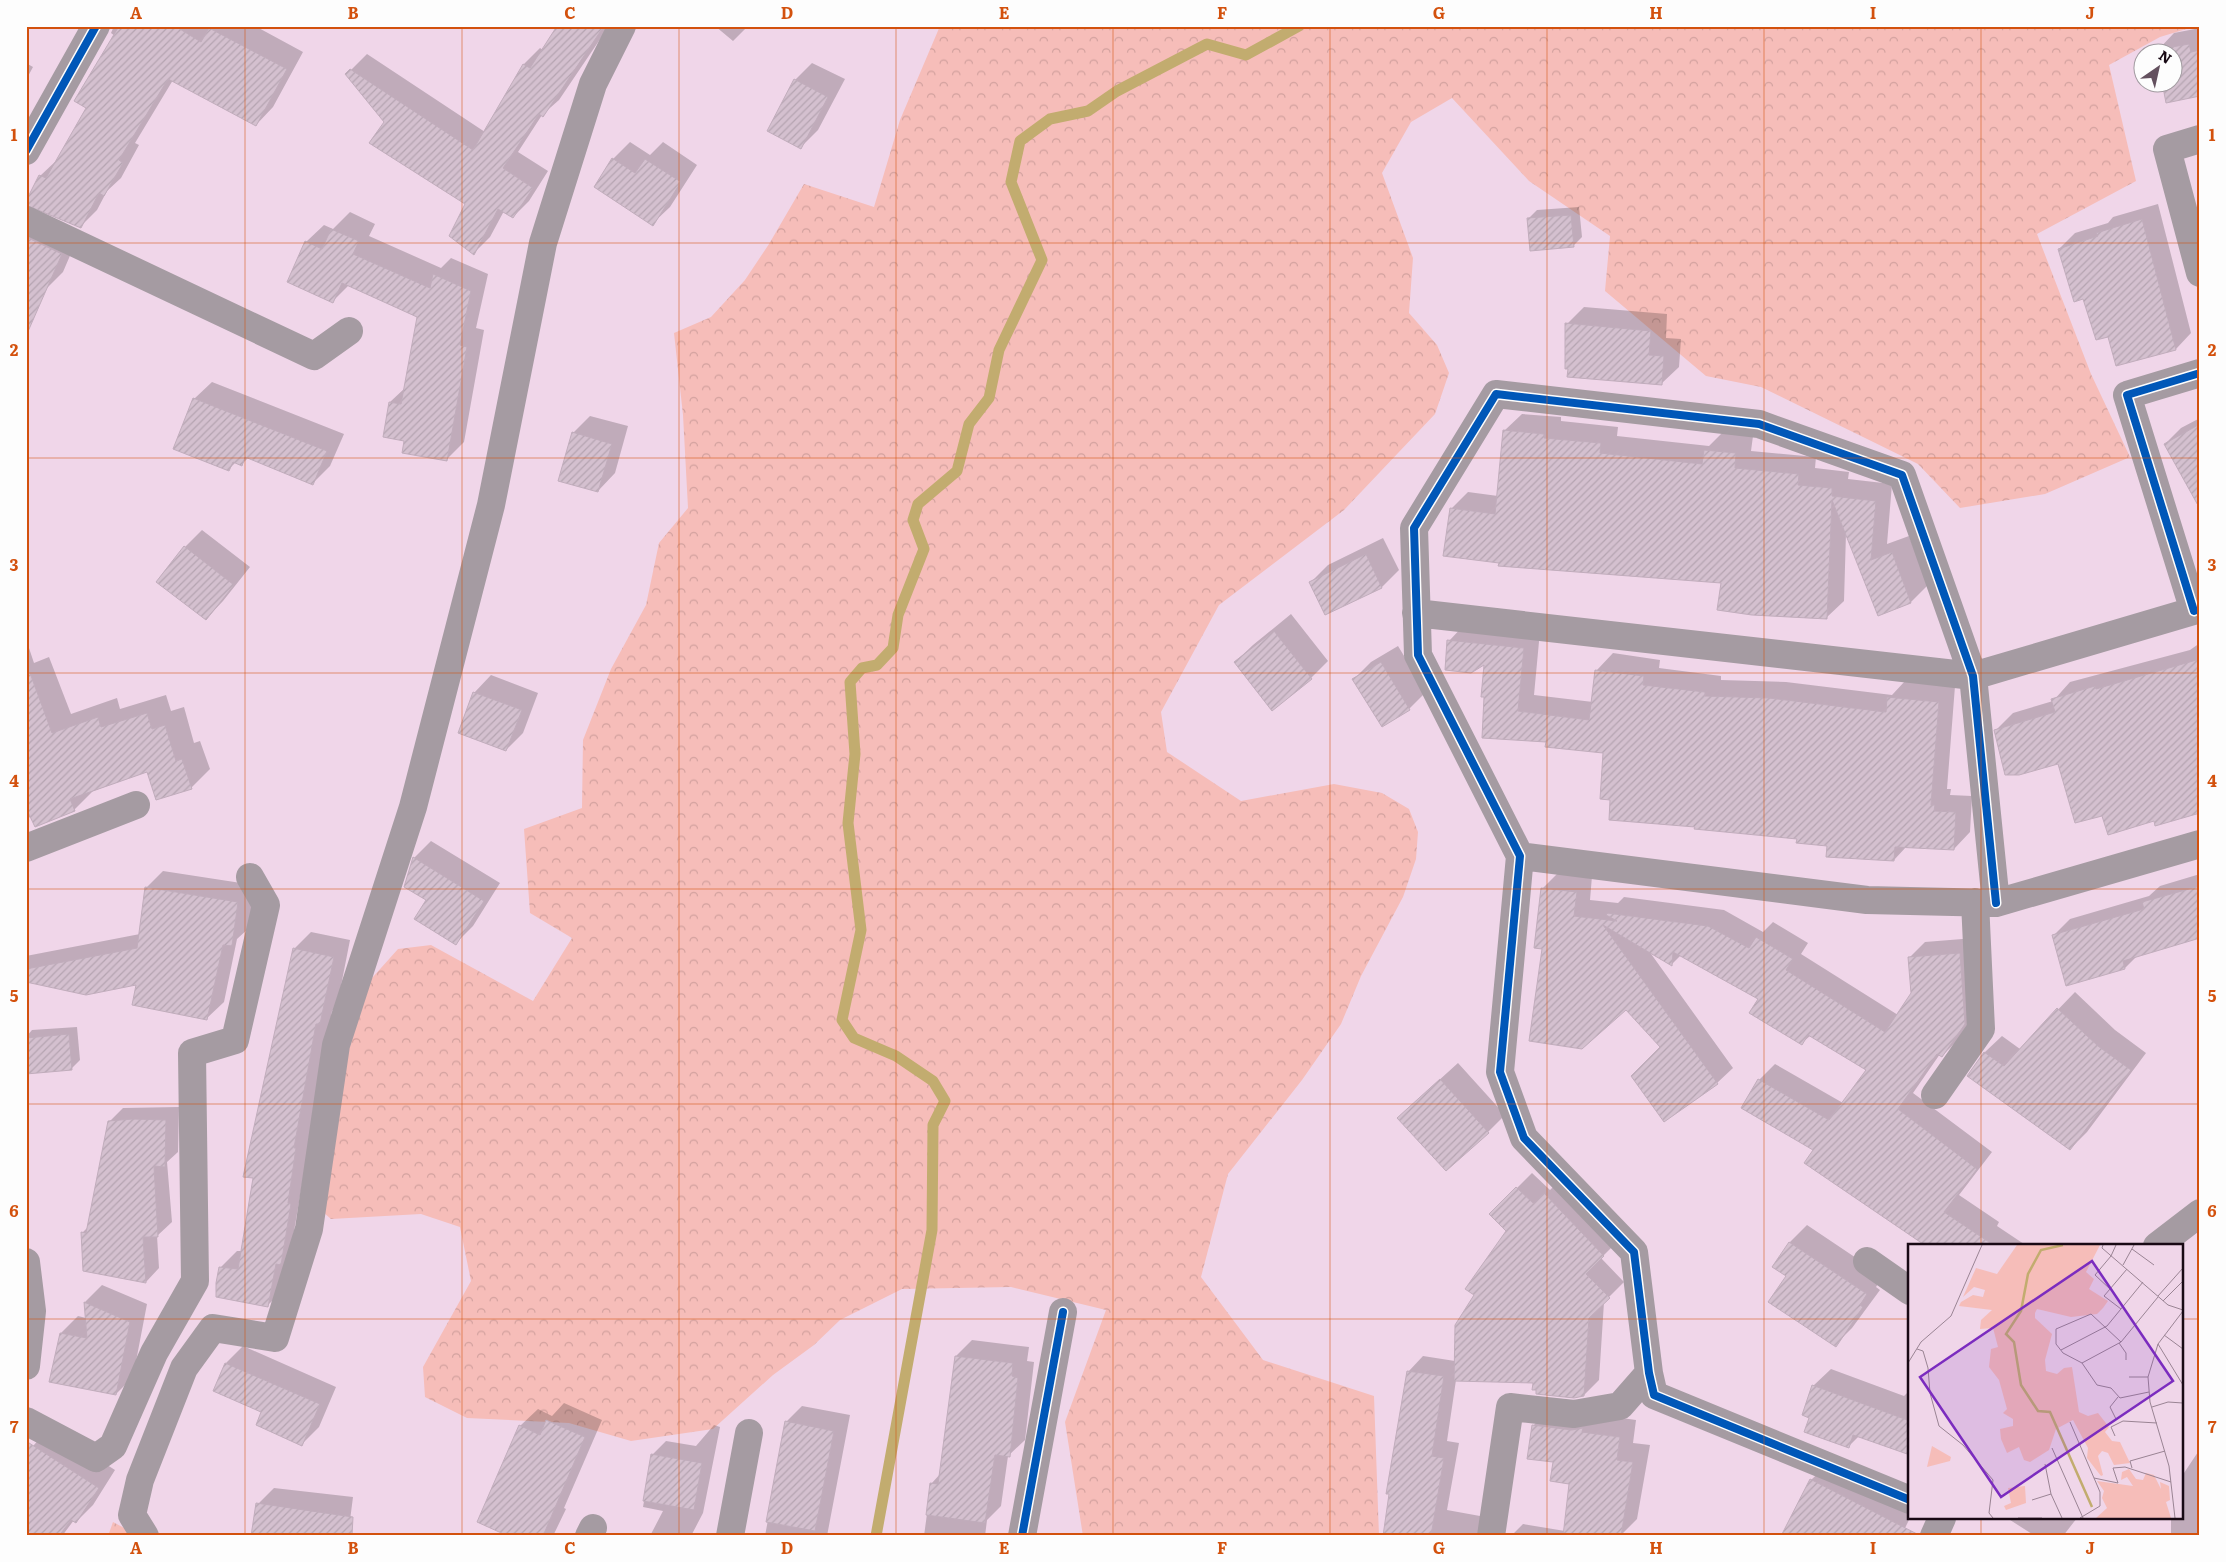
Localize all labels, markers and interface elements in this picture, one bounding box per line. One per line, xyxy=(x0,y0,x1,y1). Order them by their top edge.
text: A xyxy=(130,0,142,24)
text: B xyxy=(347,0,359,24)
text: C xyxy=(564,0,576,24)
text: D xyxy=(781,0,793,24)
text: E xyxy=(999,0,1010,24)
text: F xyxy=(1217,0,1227,24)
text: G xyxy=(1433,0,1445,24)
text: H xyxy=(1649,0,1663,24)
text: I xyxy=(1870,0,1876,24)
text: J xyxy=(2085,0,2095,24)
north arrow xyxy=(2134,42,2184,92)
text: N xyxy=(2155,45,2176,68)
text: 1 xyxy=(11,122,18,146)
text: 1 xyxy=(2209,122,2216,146)
text: 2 xyxy=(10,337,19,361)
text: 2 xyxy=(2208,337,2217,361)
text: 3 xyxy=(10,552,19,576)
text: 3 xyxy=(2208,552,2217,576)
text: 4 xyxy=(9,768,19,792)
text: 4 xyxy=(2207,768,2217,792)
text: 5 xyxy=(10,983,19,1007)
text: 5 xyxy=(2208,983,2217,1007)
text: 6 xyxy=(9,1198,19,1222)
text: 6 xyxy=(2207,1198,2217,1222)
inset map xyxy=(1908,1244,2184,1520)
text: 7 xyxy=(10,1414,19,1438)
text: 7 xyxy=(2208,1414,2217,1438)
text: A xyxy=(130,1535,142,1559)
text: B xyxy=(347,1535,359,1559)
text: C xyxy=(564,1535,576,1559)
text: D xyxy=(781,1535,793,1559)
text: E xyxy=(999,1535,1010,1559)
text: F xyxy=(1217,1535,1227,1559)
text: G xyxy=(1433,1535,1445,1559)
text: H xyxy=(1649,1535,1663,1559)
text: I xyxy=(1870,1535,1876,1559)
text: J xyxy=(2085,1535,2095,1559)

